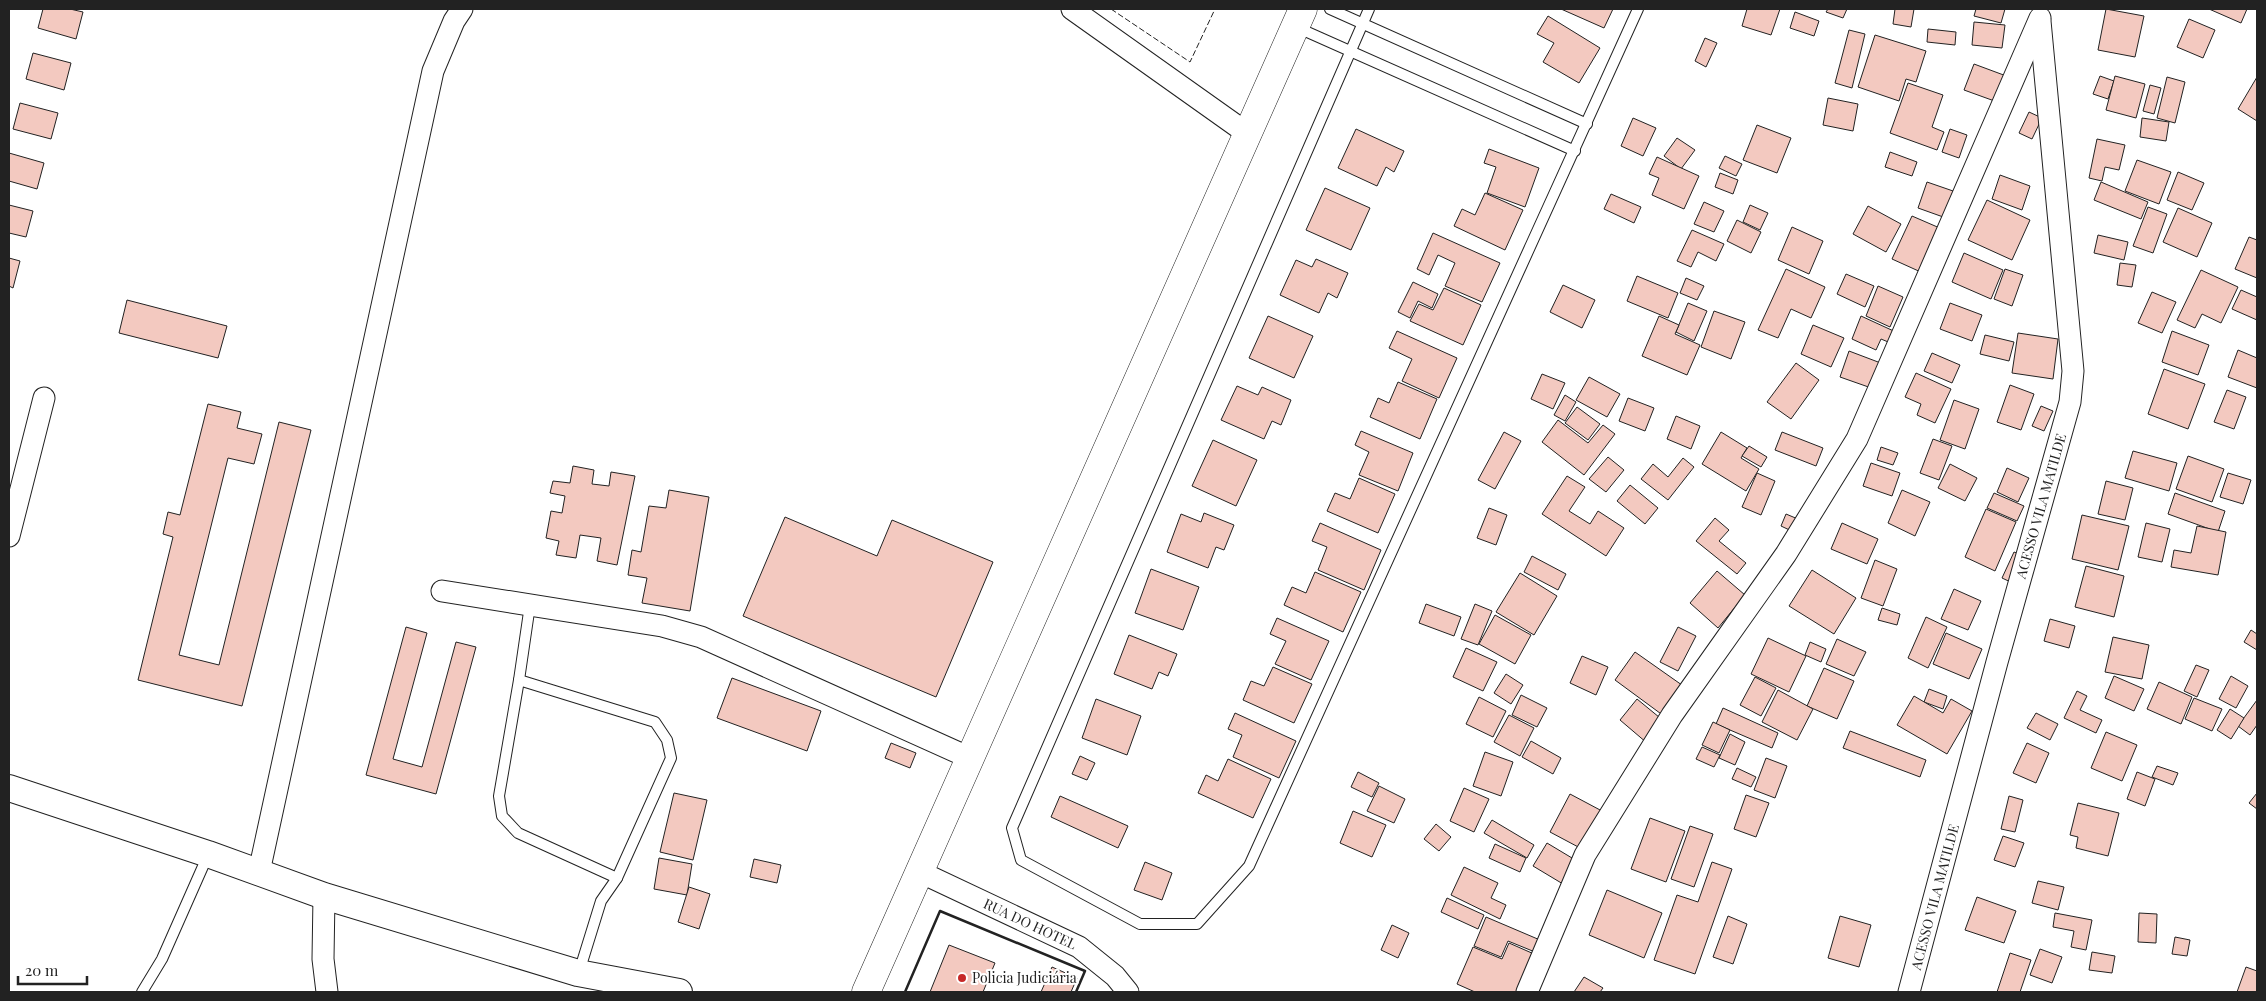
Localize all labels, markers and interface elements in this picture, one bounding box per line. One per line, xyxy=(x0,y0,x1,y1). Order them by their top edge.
street label: ACESSO VILA MATILDE xyxy=(2010,431,2070,582)
street label: ACESSO VILA MATILDE xyxy=(1906,822,1963,973)
street label: RUA DO HOTEL xyxy=(981,894,1080,953)
scale bar xyxy=(18,954,86,986)
text: 20 m xyxy=(25,960,59,980)
place label: Policia Judiciária xyxy=(972,968,1077,987)
marker: Policia Judiciária xyxy=(956,972,968,984)

